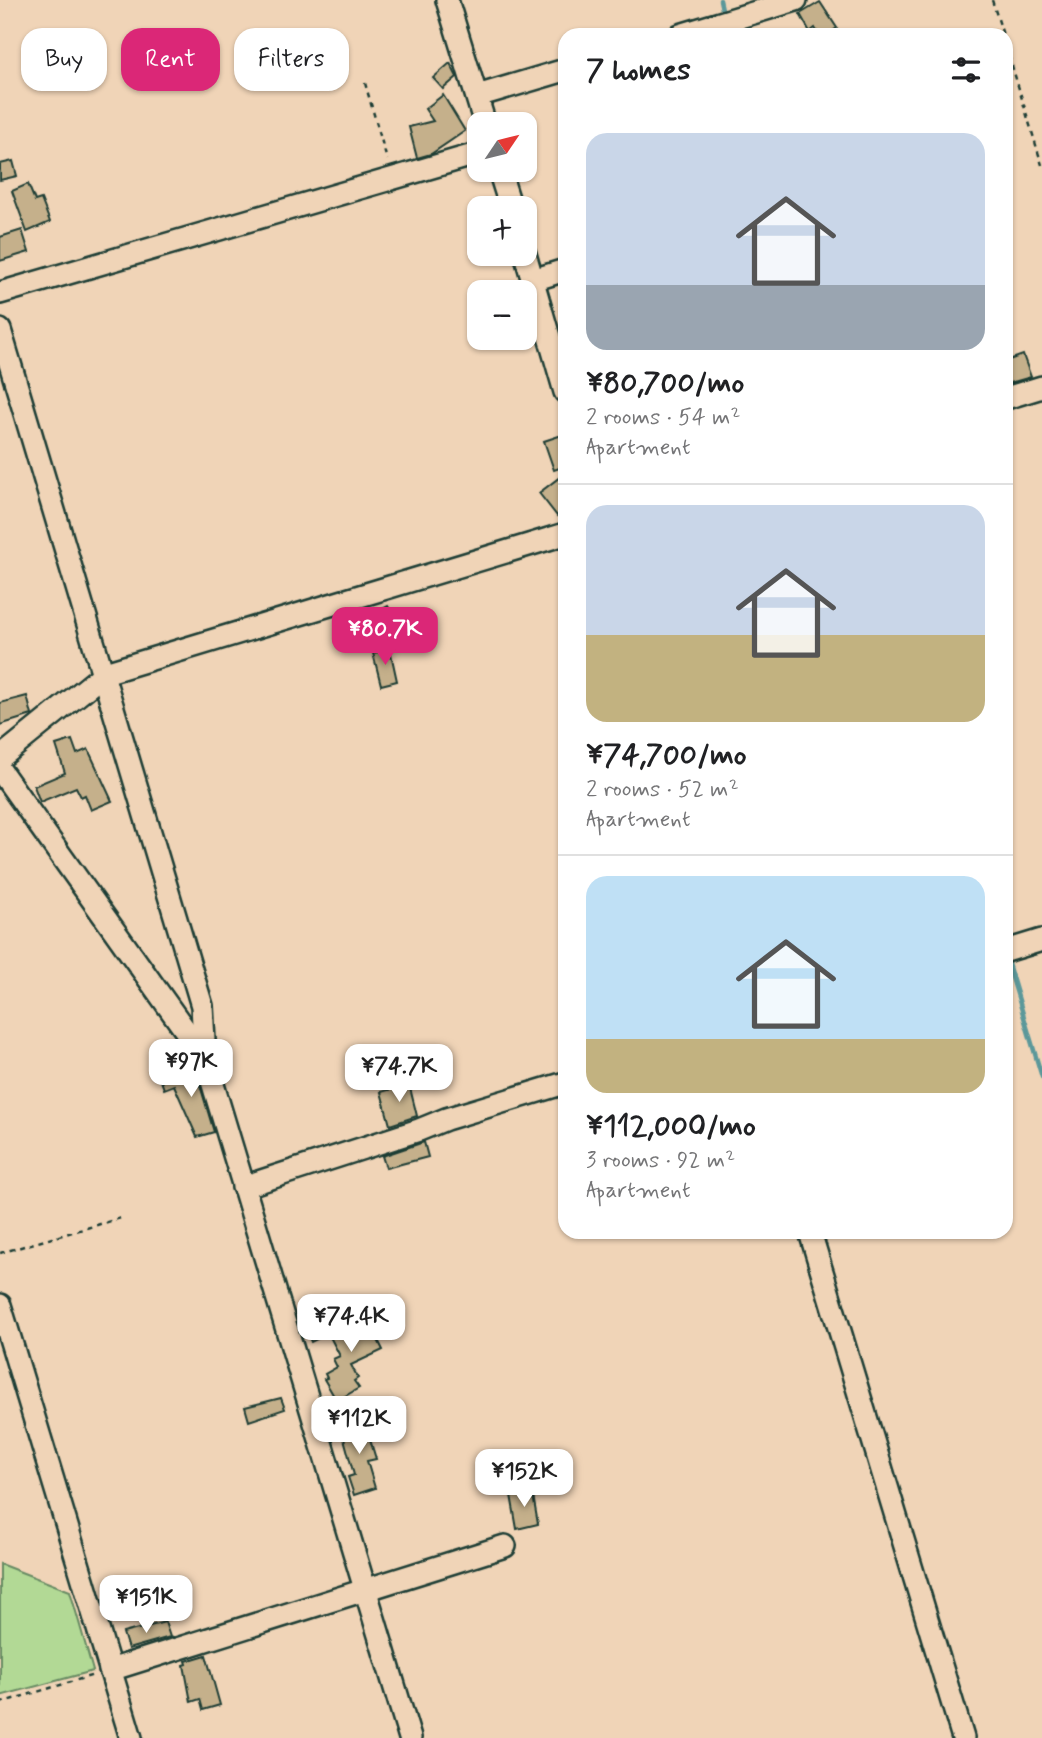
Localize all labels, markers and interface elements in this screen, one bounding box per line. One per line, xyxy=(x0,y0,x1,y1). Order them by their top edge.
chip: Buy xyxy=(21,28,107,91)
chip: Rent xyxy=(121,28,220,91)
chip: Filters xyxy=(234,28,349,91)
text: 7 homes xyxy=(586,51,691,90)
icon: filters xyxy=(947,51,985,89)
north arrow xyxy=(467,112,537,182)
map controls xyxy=(467,112,537,350)
icon: home xyxy=(723,178,849,304)
button: + xyxy=(467,196,537,266)
button: − xyxy=(467,280,537,350)
text: ¥80,700/mo xyxy=(586,364,744,403)
text: 2 rooms · 54 m² xyxy=(586,403,740,433)
text: Apartment xyxy=(586,433,691,463)
icon: home xyxy=(723,550,849,676)
pin: ¥80.7K xyxy=(328,608,442,667)
text: ¥80.7K xyxy=(348,615,422,645)
text: ¥74,700/mo xyxy=(586,736,747,775)
text: 2 rooms · 52 m² xyxy=(586,775,739,805)
text: Apartment xyxy=(586,805,691,835)
icon: home xyxy=(723,921,849,1047)
pin: ¥97K xyxy=(150,1040,232,1099)
pin: ¥74.7K xyxy=(342,1044,456,1104)
text: ¥97K xyxy=(165,1047,217,1077)
text: ¥74.7K xyxy=(361,1052,437,1082)
text: ¥112,000/mo xyxy=(586,1107,756,1146)
text: 3 rooms · 92 m² xyxy=(586,1146,735,1176)
text: Apartment xyxy=(586,1176,691,1206)
pin: ¥74.4K xyxy=(294,1294,408,1354)
text: ¥74.4K xyxy=(313,1302,389,1332)
pin: ¥112K xyxy=(310,1396,408,1456)
text: ¥112K xyxy=(327,1404,391,1434)
pin: ¥152K xyxy=(475,1450,573,1509)
text: ¥152K xyxy=(491,1457,557,1487)
pin: ¥151K xyxy=(97,1576,195,1635)
text: ¥151K xyxy=(116,1583,176,1613)

